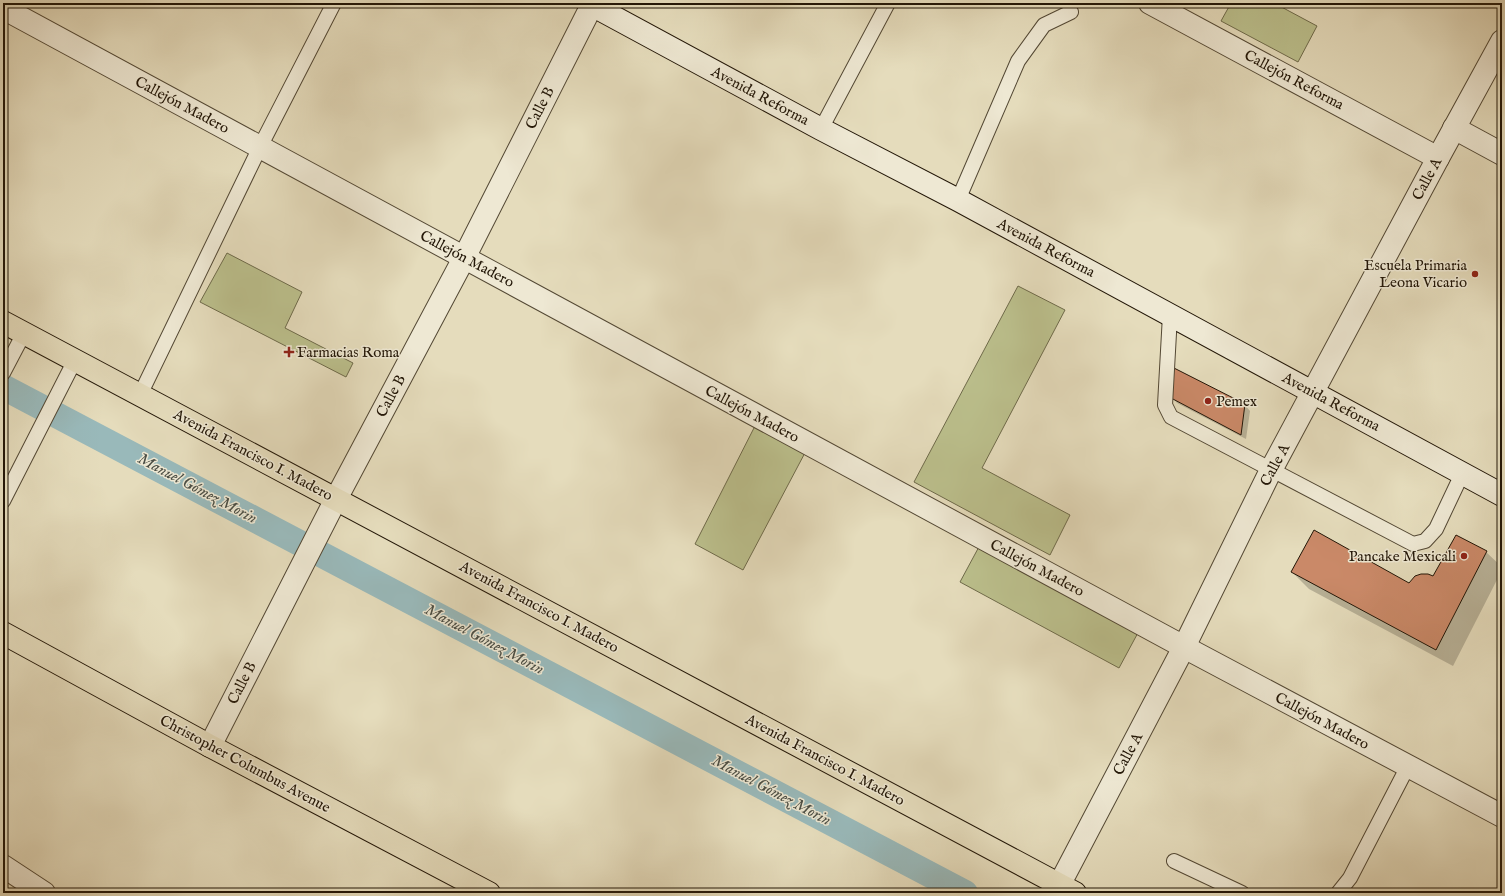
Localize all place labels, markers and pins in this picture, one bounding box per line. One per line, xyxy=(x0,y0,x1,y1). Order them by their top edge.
place label: Escuela Primaria Leona Vicario xyxy=(1364,256,1468,292)
marker: Escuela Primaria Leona Vicario xyxy=(1470,269,1480,279)
place label: Farmacias Roma xyxy=(297,343,400,362)
marker: Farmacias Roma xyxy=(284,347,294,357)
place label: Pemex xyxy=(1216,392,1258,411)
marker: Pemex xyxy=(1203,396,1213,406)
place label: Pancake Mexicali xyxy=(1349,547,1456,566)
marker: Pancake Mexicali xyxy=(1459,551,1469,561)

